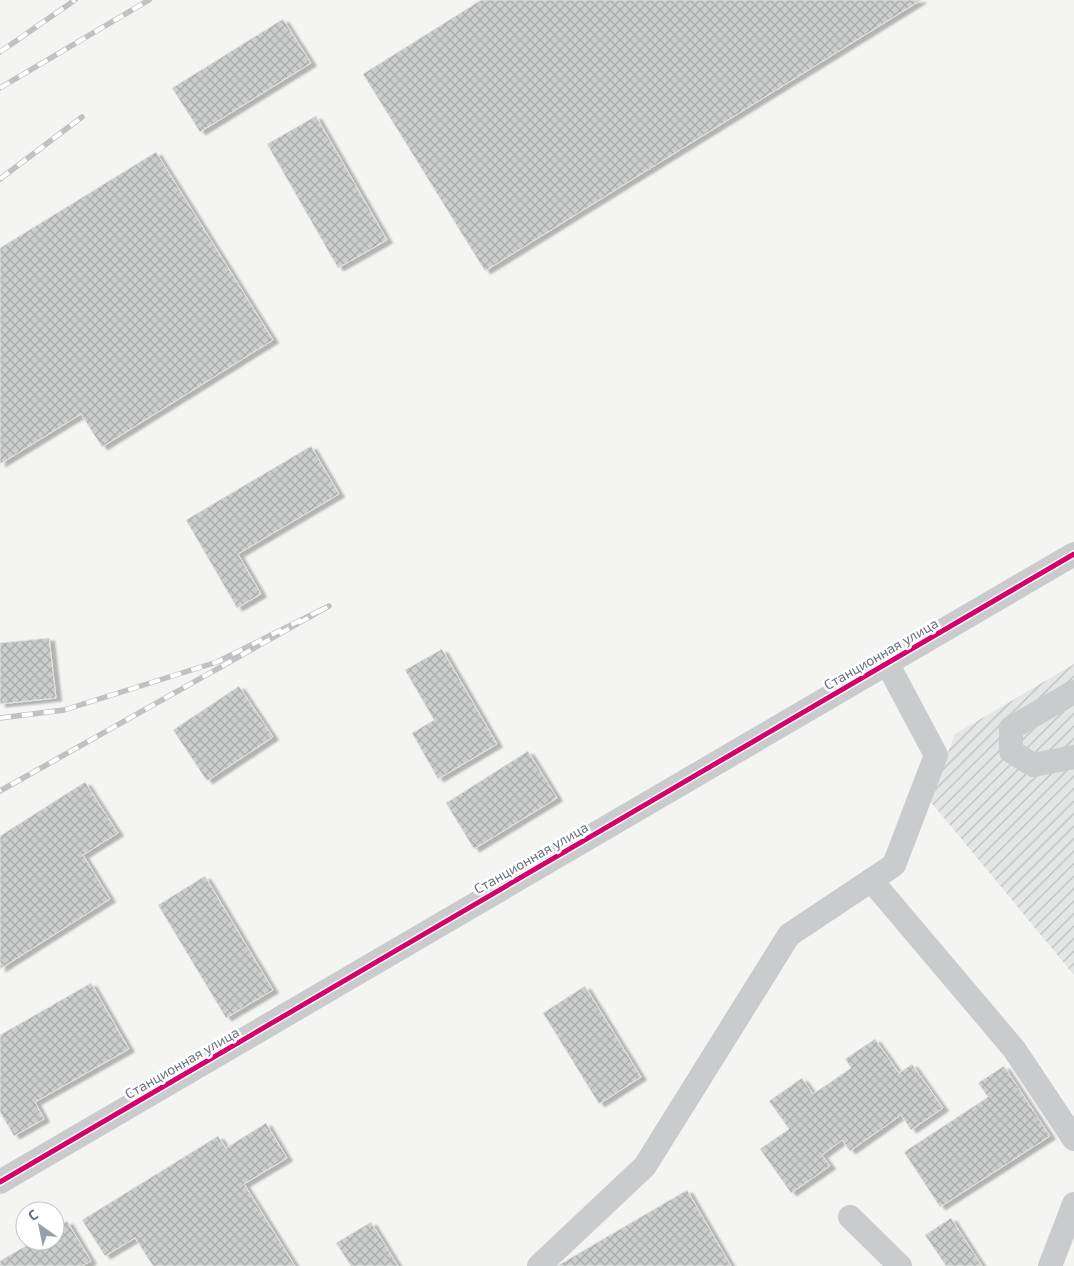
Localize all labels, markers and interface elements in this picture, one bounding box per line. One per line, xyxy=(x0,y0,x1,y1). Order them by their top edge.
street label: Станционная улица xyxy=(821,614,941,693)
street label: Станционная улица xyxy=(471,818,591,897)
street label: Станционная улица xyxy=(122,1023,242,1102)
north arrow xyxy=(15,1201,65,1251)
text: С xyxy=(25,1205,41,1224)

